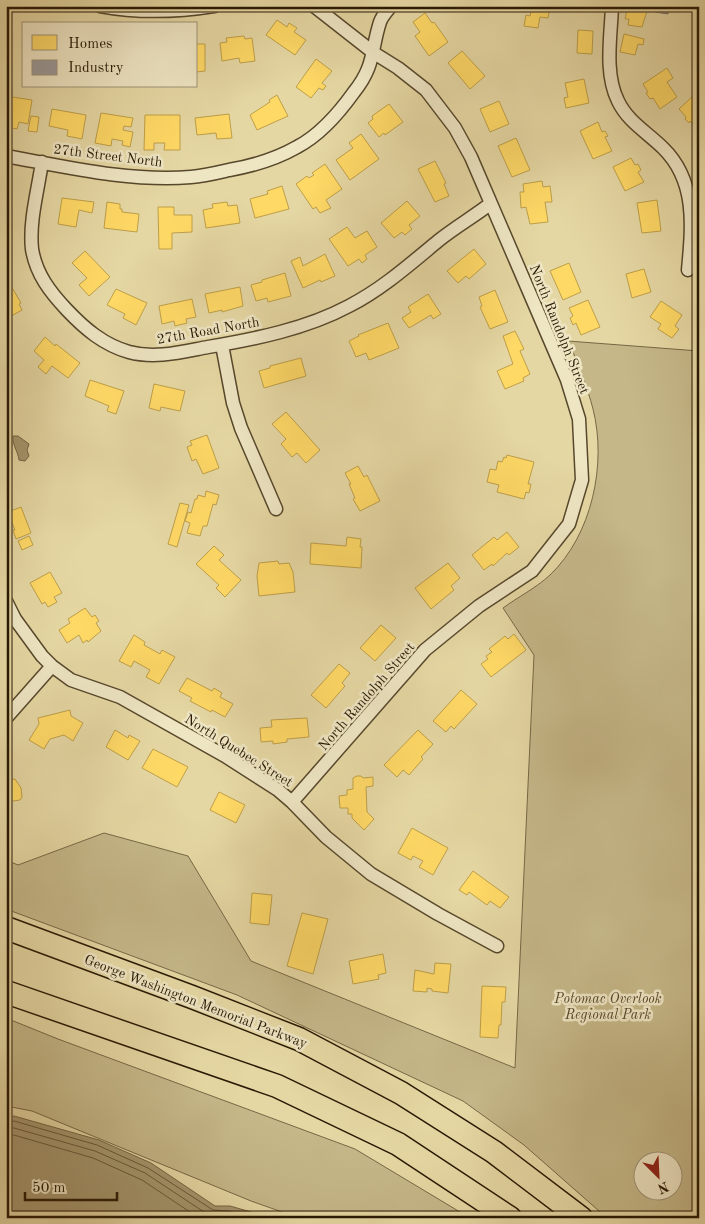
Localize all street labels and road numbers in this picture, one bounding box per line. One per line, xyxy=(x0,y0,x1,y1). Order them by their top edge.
street label: 27th Street North xyxy=(53,142,164,170)
street label: North Randolph Street xyxy=(527,263,592,396)
street label: 27th Road North xyxy=(156,315,261,347)
street label: North Randolph Street xyxy=(316,640,417,753)
street label: North Quebec Street xyxy=(182,712,295,790)
street label: George Washington Memorial Parkway xyxy=(82,953,310,1051)

